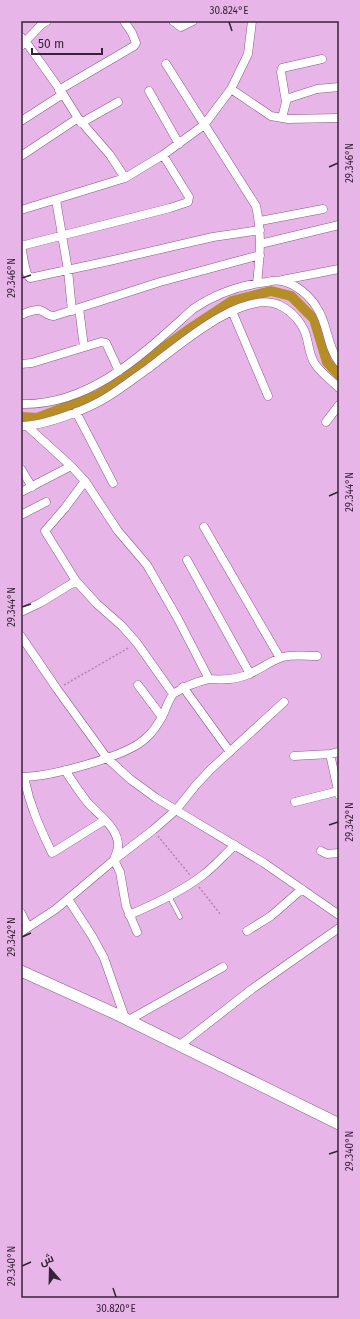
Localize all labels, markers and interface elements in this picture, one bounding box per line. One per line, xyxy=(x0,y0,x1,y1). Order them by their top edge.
text: 30.824°E xyxy=(210,5,248,17)
scale bar xyxy=(32,30,102,56)
text: 50 m xyxy=(38,37,64,51)
text: 29.346°N xyxy=(344,143,356,183)
text: 29.346°N xyxy=(6,258,18,298)
text: 29.344°N xyxy=(344,472,356,512)
text: 29.344°N xyxy=(6,587,18,627)
text: 29.342°N xyxy=(344,802,356,842)
text: 29.342°N xyxy=(6,917,18,957)
text: 29.340°N xyxy=(344,1131,356,1171)
text: 29.340°N xyxy=(6,1246,18,1286)
north arrow xyxy=(30,1249,70,1289)
text: ش xyxy=(38,1252,56,1269)
text: 30.820°E xyxy=(96,1303,136,1315)

